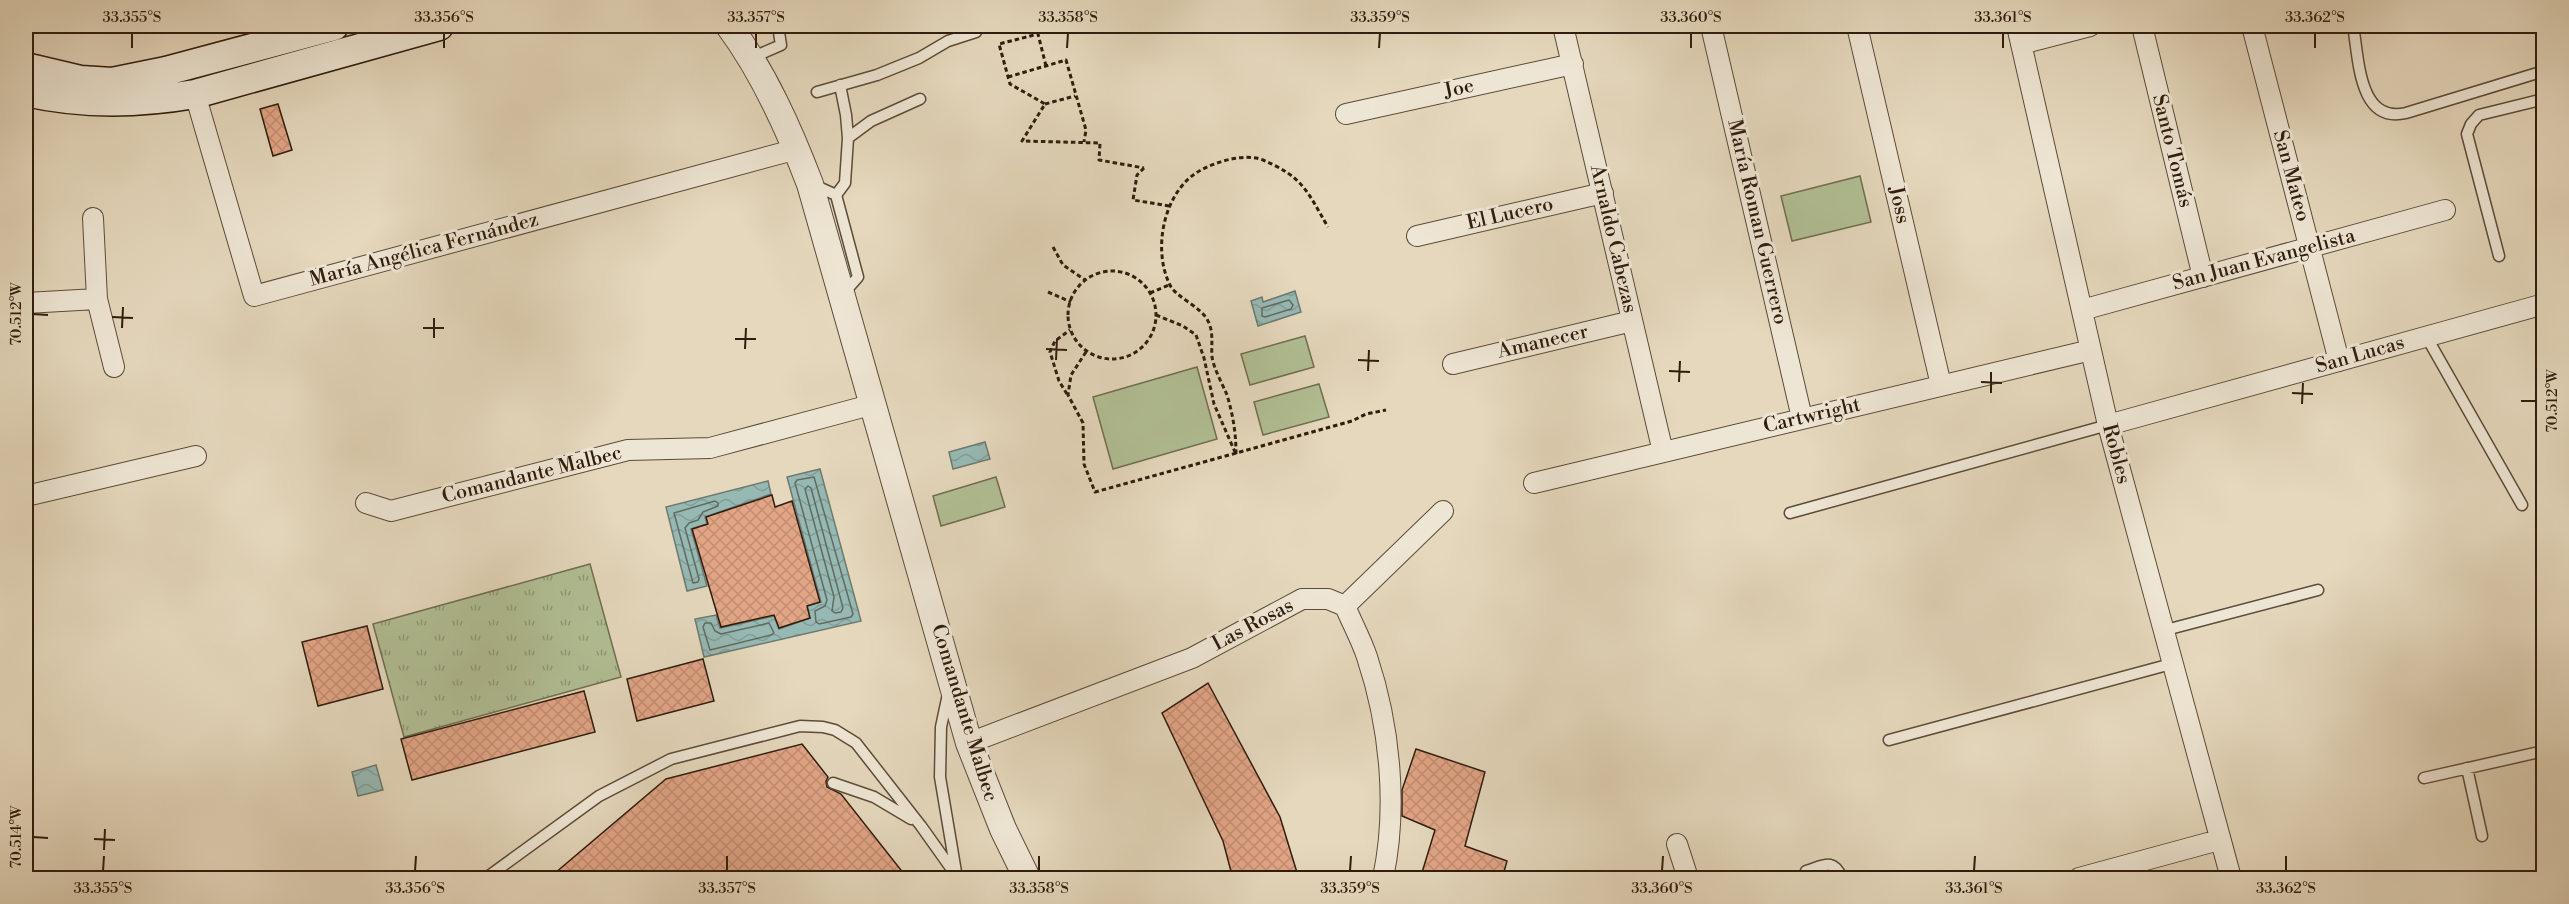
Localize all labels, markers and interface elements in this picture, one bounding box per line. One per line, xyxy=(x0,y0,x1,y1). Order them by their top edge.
text: 33.355°S xyxy=(103,8,161,27)
text: 33.356°S xyxy=(414,8,474,27)
text: 33.357°S xyxy=(727,8,785,27)
text: 33.358°S xyxy=(1038,8,1098,27)
text: 33.359°S xyxy=(1350,8,1410,27)
text: 33.360°S xyxy=(1660,8,1722,27)
text: 33.361°S xyxy=(1974,8,2032,27)
text: 33.362°S xyxy=(2285,8,2345,27)
street label: Joe xyxy=(1441,74,1476,105)
street label: Santo Tomás xyxy=(2146,92,2198,210)
street label: María Roman Guerrero xyxy=(1721,117,1793,327)
street label: San Mateo xyxy=(2267,128,2315,224)
street label: Arnaldo Cabezas xyxy=(1584,162,1642,315)
street label: Joss xyxy=(1882,183,1915,226)
street label: El Lucero xyxy=(1464,192,1556,236)
street label: María Angélica Fernández xyxy=(307,207,541,293)
street label: San Juan Evangelista xyxy=(2170,223,2359,296)
text: 70.512°W xyxy=(7,282,26,346)
street label: Amanecer xyxy=(1494,319,1591,365)
street label: San Lucas xyxy=(2313,330,2407,380)
text: 70.512°W xyxy=(2543,369,2562,433)
street label: Cartwright xyxy=(1761,393,1863,439)
street label: Robles xyxy=(2096,421,2136,487)
street label: Comandante Malbec xyxy=(440,441,624,509)
street label: Las Rosas xyxy=(1208,593,1298,657)
street label: Comandante Malbec xyxy=(925,621,1003,805)
text: 70.514°W xyxy=(7,805,26,868)
text: 33.355°S xyxy=(74,879,132,898)
text: 33.356°S xyxy=(385,879,445,898)
text: 33.357°S xyxy=(698,879,756,898)
text: 33.358°S xyxy=(1009,879,1069,898)
text: 33.359°S xyxy=(1320,879,1380,898)
text: 33.360°S xyxy=(1631,879,1693,898)
text: 33.361°S xyxy=(1945,879,2003,898)
text: 33.362°S xyxy=(2256,879,2316,898)

